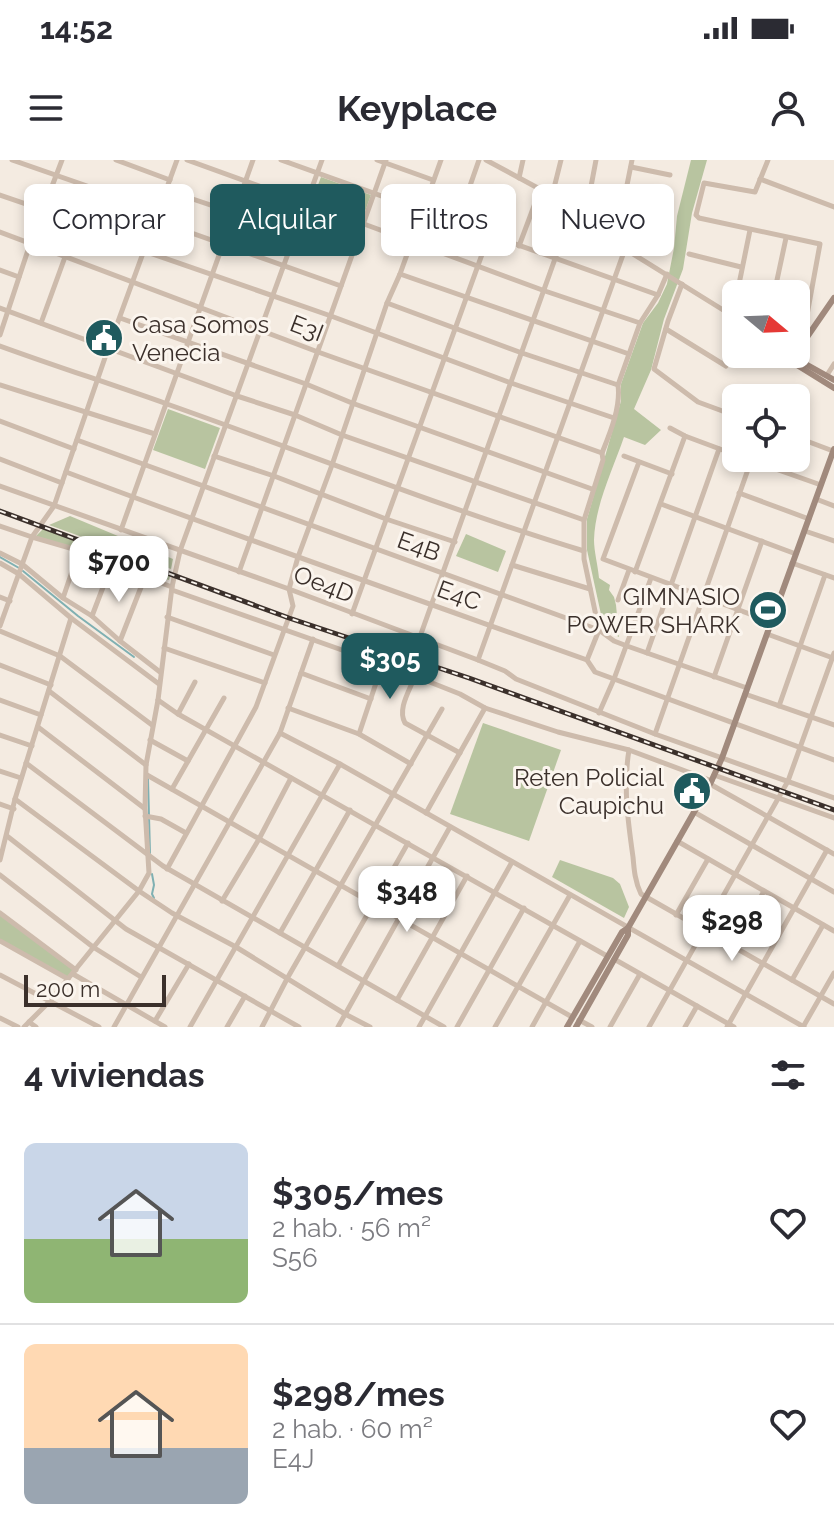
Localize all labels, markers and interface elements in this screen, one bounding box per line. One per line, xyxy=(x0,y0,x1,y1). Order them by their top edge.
text: 14:52 xyxy=(40,11,113,46)
icon: menu xyxy=(24,86,68,130)
icon: person xyxy=(766,86,810,130)
text: Keyplace xyxy=(337,87,497,129)
chip: Comprar xyxy=(24,184,194,256)
chip: Alquilar xyxy=(210,184,365,256)
chip: Filtros xyxy=(381,184,516,256)
chip: Nuevo xyxy=(532,184,674,256)
north arrow xyxy=(722,280,810,368)
map controls xyxy=(722,280,810,472)
street label: E3I xyxy=(286,308,328,348)
place label: Casa Somos Venecia xyxy=(132,310,269,367)
public building icon: Casa Somos Venecia xyxy=(83,317,125,359)
button: locate xyxy=(722,384,810,472)
street label: E4B xyxy=(393,525,445,567)
pin: $700 xyxy=(72,536,166,604)
text: $700 xyxy=(88,547,151,577)
street label: Oe4D xyxy=(290,559,358,609)
street label: E4C xyxy=(433,574,485,616)
place label: GIMNASIO POWER SHARK xyxy=(567,582,741,639)
sports icon: GIMNASIO POWER SHARK xyxy=(747,589,789,631)
pin: $305 xyxy=(343,633,437,701)
text: $305 xyxy=(359,644,421,674)
place label: Reten Policial Caupichu xyxy=(514,763,664,820)
public building icon: Reten Policial Caupichu xyxy=(671,770,713,812)
pin: $348 xyxy=(360,866,454,934)
text: $348 xyxy=(376,877,438,907)
pin: $298 xyxy=(685,895,779,963)
text: $298 xyxy=(701,906,763,936)
scale bar xyxy=(24,971,166,1007)
text: 200 m xyxy=(36,976,100,1002)
icon: filters xyxy=(766,1053,810,1097)
text: 4 viviendas xyxy=(24,1055,205,1095)
text: $305/mes xyxy=(272,1173,444,1213)
icon: home xyxy=(88,1175,184,1271)
icon: heart xyxy=(766,1201,810,1245)
text: 2 hab. · 56 m² xyxy=(272,1213,431,1243)
text: S56 xyxy=(272,1243,318,1273)
text: $298/mes xyxy=(272,1374,445,1414)
icon: home xyxy=(88,1376,184,1472)
icon: heart xyxy=(766,1402,810,1446)
text: 2 hab. · 60 m² xyxy=(272,1414,433,1444)
text: E4J xyxy=(272,1444,315,1474)

